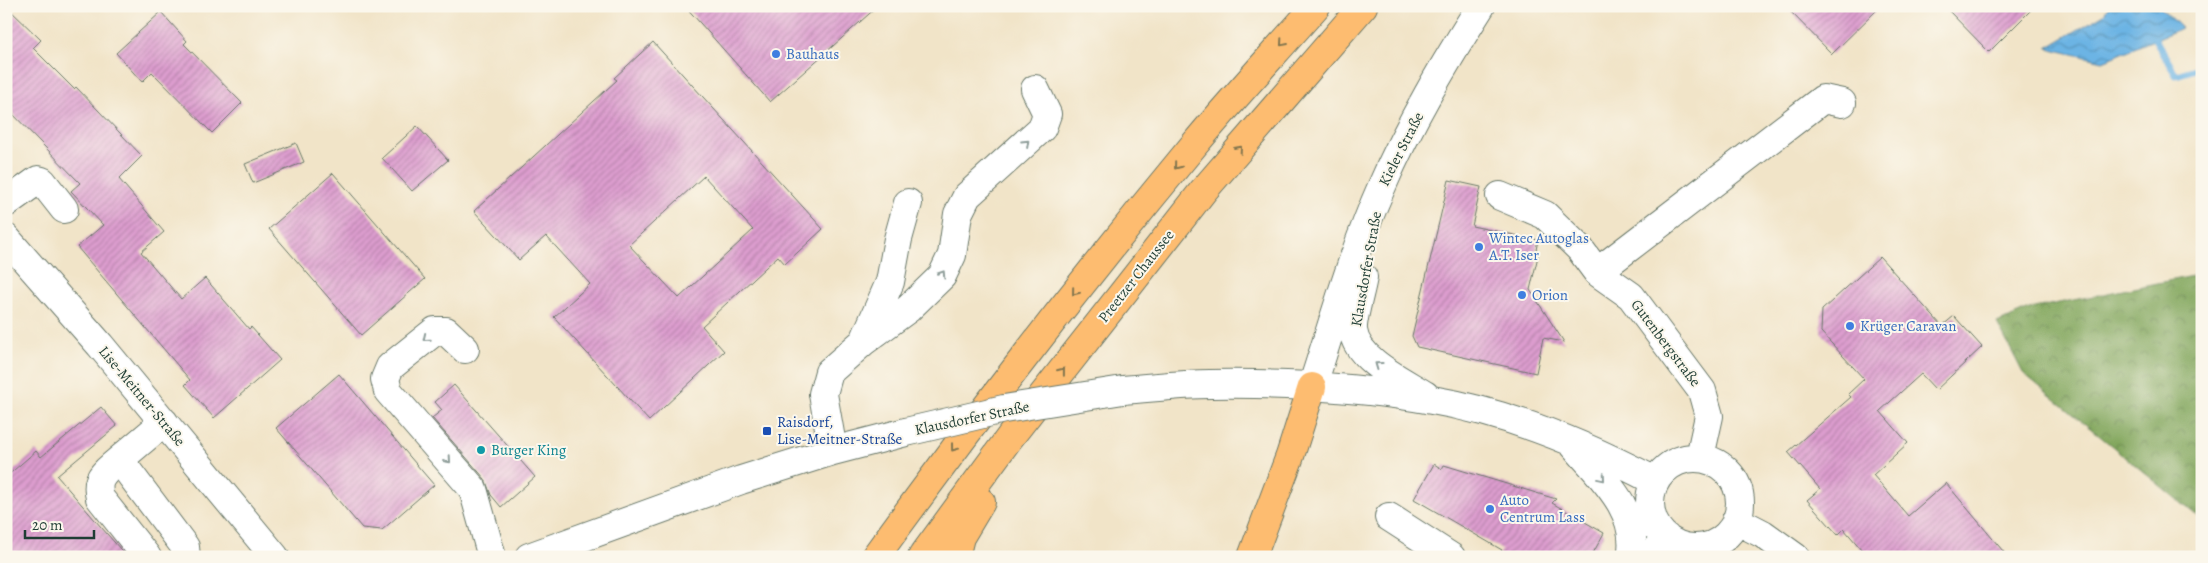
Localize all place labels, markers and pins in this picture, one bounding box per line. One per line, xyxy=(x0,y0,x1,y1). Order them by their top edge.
place label: Bauhaus xyxy=(786,44,839,64)
marker: Bauhaus xyxy=(770,48,782,60)
place label: Wintec Autoglas A.T. Iser xyxy=(1488,228,1589,265)
marker: Wintec Autoglas A.T. Iser xyxy=(1473,241,1485,253)
place label: Orion xyxy=(1532,285,1568,305)
marker: Orion xyxy=(1516,289,1528,301)
place label: Krüger Caravan xyxy=(1860,316,1957,336)
marker: Krüger Caravan xyxy=(1844,320,1856,332)
place label: Raisdorf, Lise-Meitner-Straße xyxy=(777,412,903,449)
marker: Raisdorf, Lise-Meitner-Straße xyxy=(761,425,773,437)
place label: Burger King xyxy=(491,440,567,460)
marker: Burger King xyxy=(475,444,487,456)
place label: Auto Centrum Lass xyxy=(1499,490,1585,527)
marker: Auto Centrum Lass xyxy=(1484,503,1496,515)

